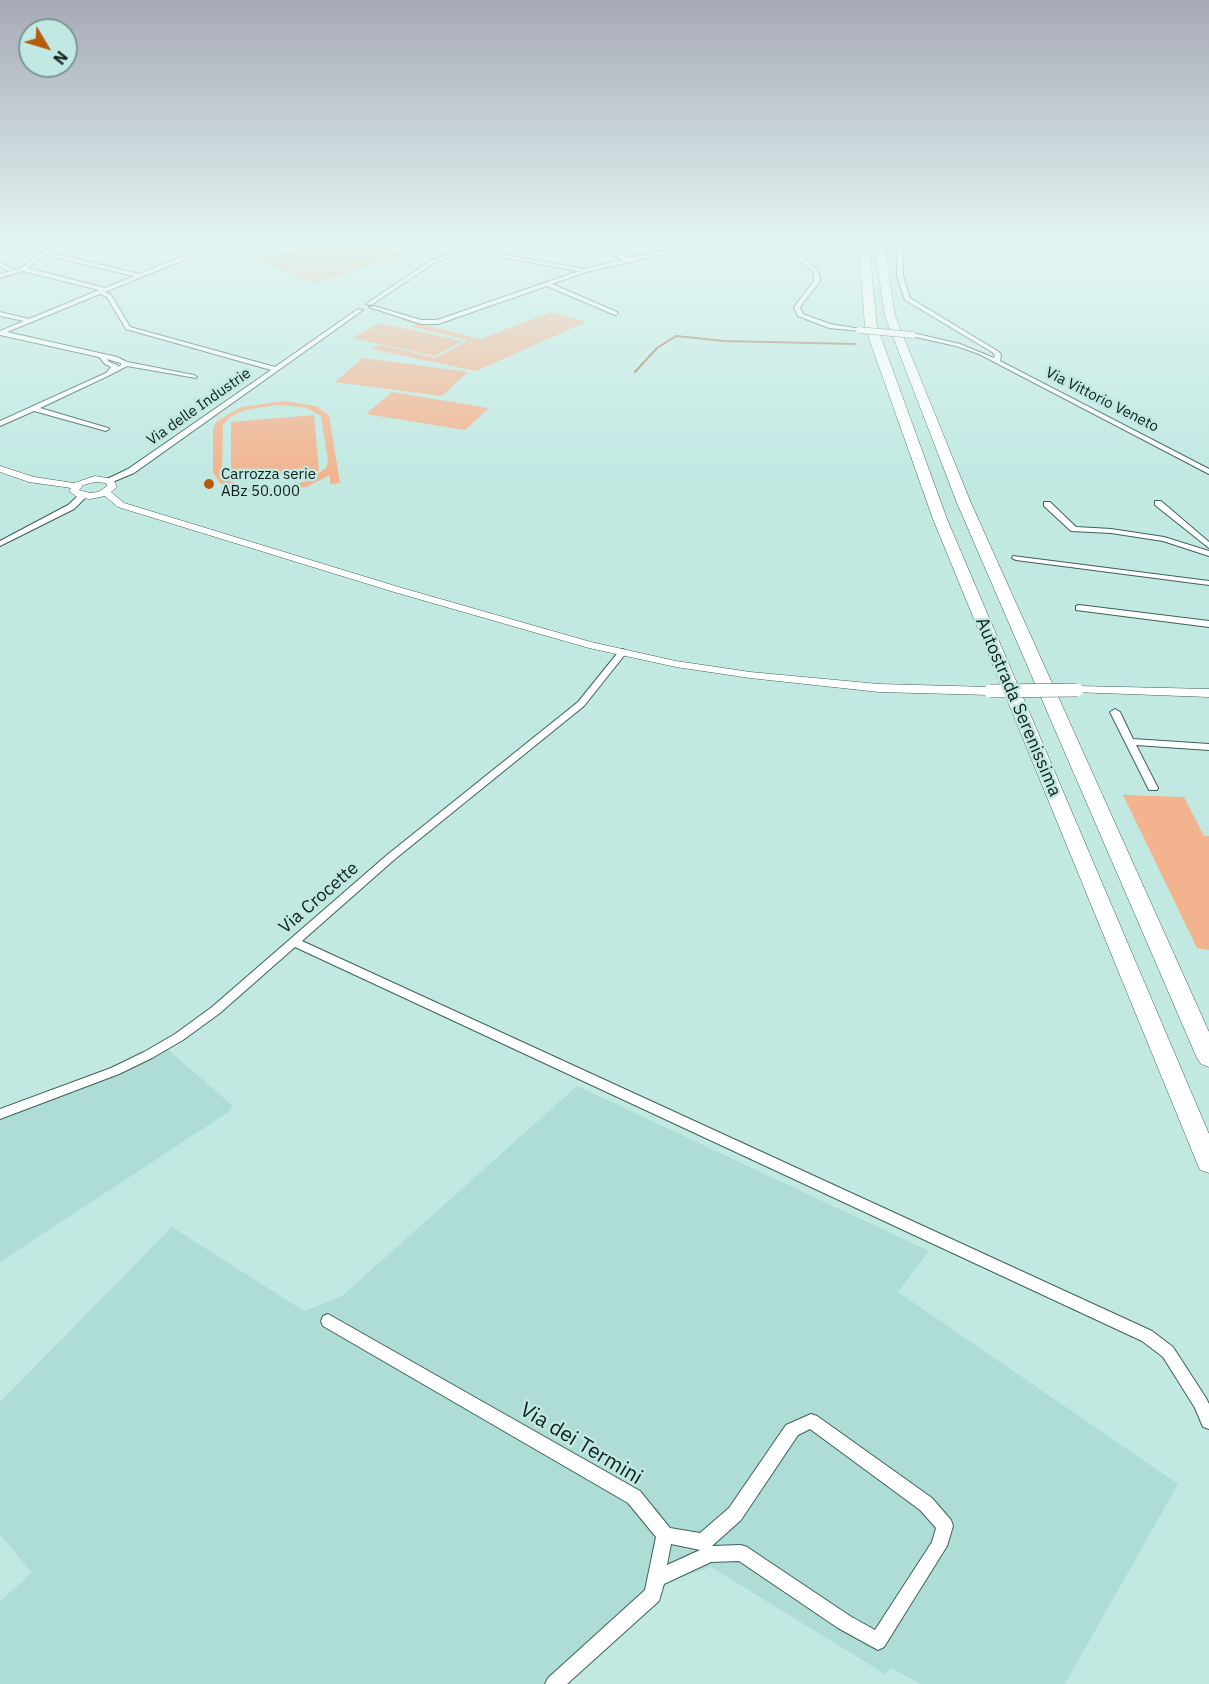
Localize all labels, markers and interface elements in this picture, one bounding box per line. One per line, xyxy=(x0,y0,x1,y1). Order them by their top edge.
north arrow xyxy=(18,18,78,78)
text: N xyxy=(49,47,72,69)
street label: Via delle Industrie xyxy=(143,364,255,450)
street label: Via Vittorio Veneto xyxy=(1042,364,1162,436)
place label: Carrozza serie ABz 50.000 xyxy=(221,466,316,501)
marker: Carrozza serie ABz 50.000 xyxy=(202,477,216,491)
street label: Autostrada Serenissima xyxy=(971,614,1065,800)
street label: Via Crocette xyxy=(275,858,363,938)
street label: Via dei Termini xyxy=(515,1397,647,1491)

